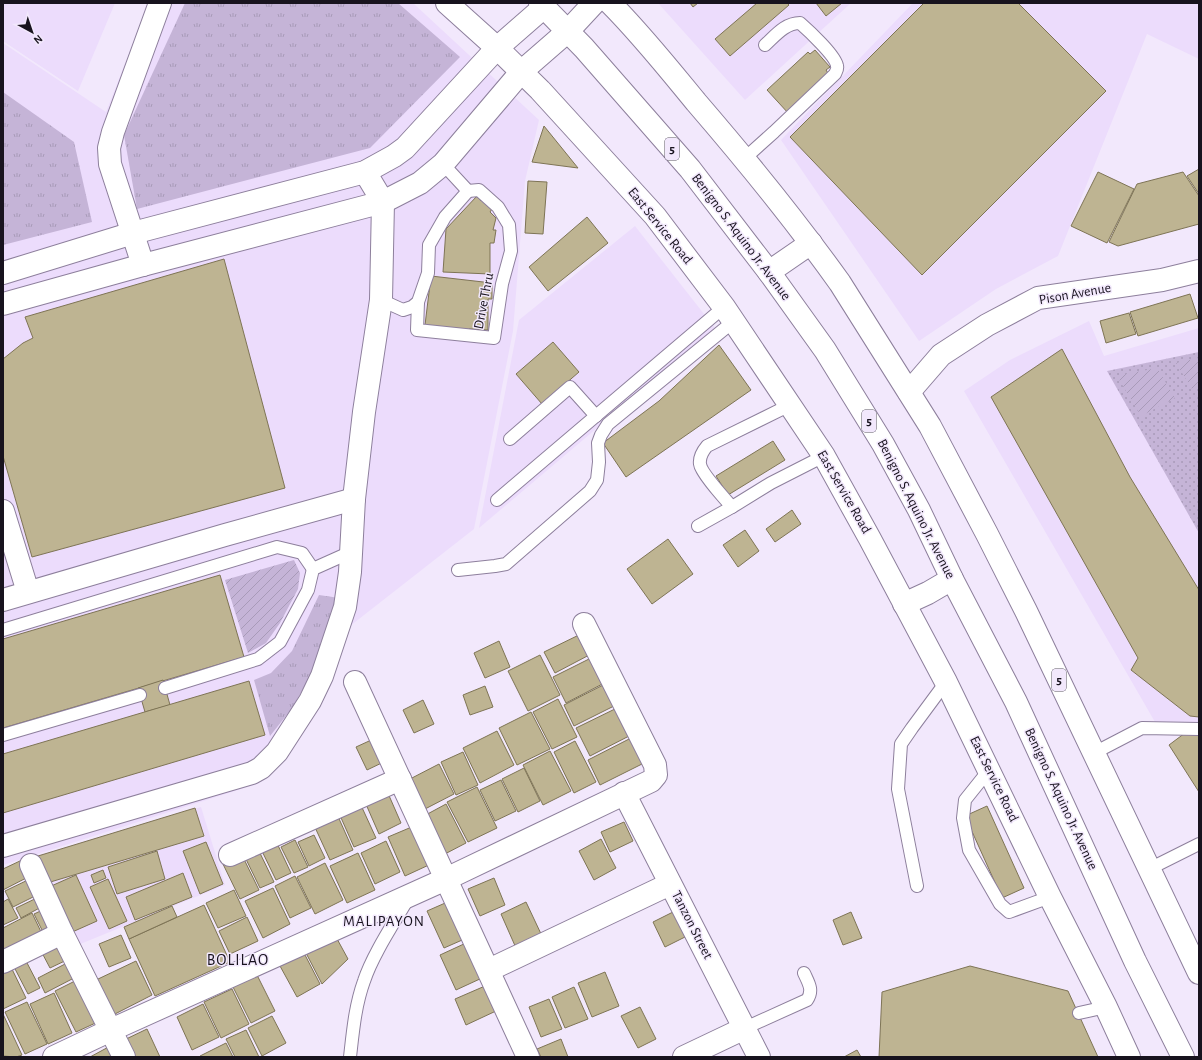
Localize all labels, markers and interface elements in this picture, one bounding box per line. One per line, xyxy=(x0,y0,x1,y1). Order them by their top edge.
north arrow xyxy=(12,12,52,52)
text: N xyxy=(32,33,45,46)
road number: 5 xyxy=(665,138,679,160)
street label: Benigno S. Aquino Jr. Avenue xyxy=(689,171,793,303)
street label: East Service Road xyxy=(625,185,695,267)
street label: Drive Thru xyxy=(472,272,496,330)
street label: Pison Avenue xyxy=(1038,281,1112,307)
road number: 5 xyxy=(862,410,876,432)
street label: Benigno S. Aquino Jr. Avenue xyxy=(875,437,957,581)
street label: East Service Road xyxy=(815,448,873,536)
road number: 5 xyxy=(1052,669,1066,691)
street label: Benigno S. Aquino Jr. Avenue xyxy=(1022,726,1100,872)
street label: East Service Road xyxy=(967,734,1021,824)
street label: Tanzon Street xyxy=(669,889,715,962)
district label: MALIPAYON xyxy=(343,914,425,929)
district label: BOLILAO xyxy=(207,952,269,968)

